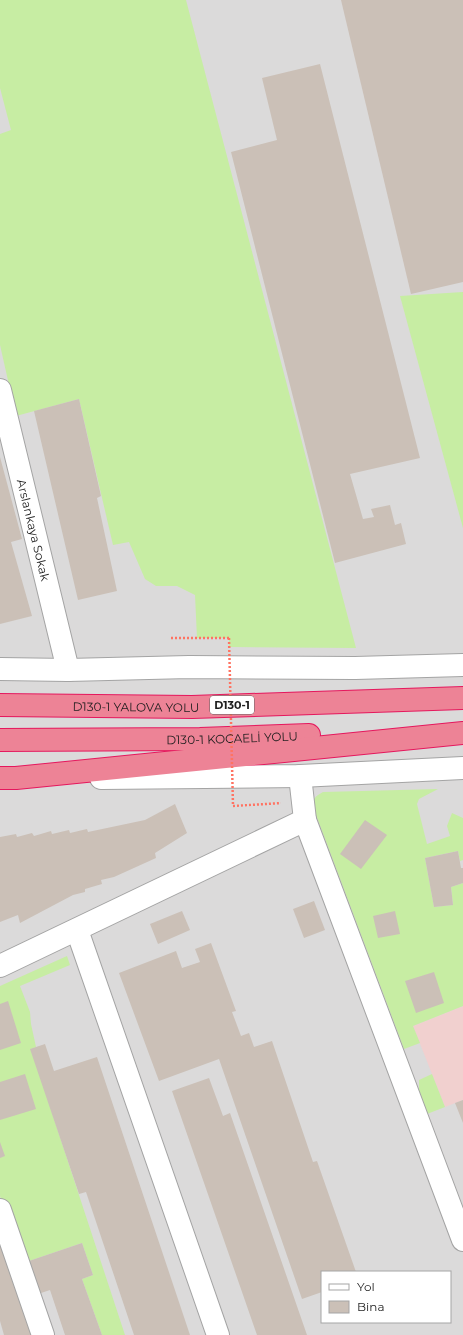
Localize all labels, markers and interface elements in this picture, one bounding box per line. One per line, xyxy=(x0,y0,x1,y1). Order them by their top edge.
street label: Arslankaya Sokak xyxy=(14,477,54,583)
road number: D130-1 xyxy=(210,696,254,714)
street label: D130-1 YALOVA YOLU xyxy=(73,698,200,715)
street label: D130-1 KOCAELİ YOLU xyxy=(166,728,298,747)
legend xyxy=(321,1271,451,1323)
text: Yol xyxy=(357,1279,375,1294)
text: Bina xyxy=(357,1299,384,1314)

